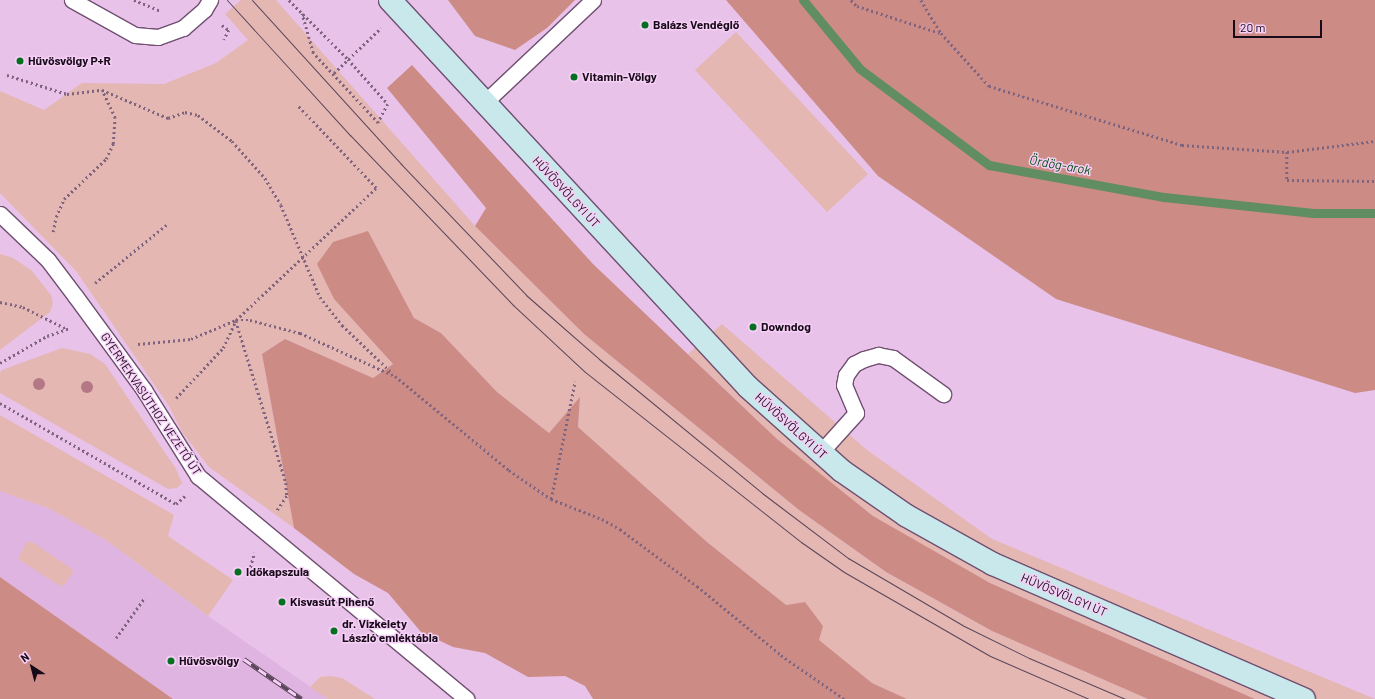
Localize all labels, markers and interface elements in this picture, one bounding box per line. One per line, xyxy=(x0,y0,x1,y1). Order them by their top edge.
scale bar xyxy=(1235,12,1324,38)
place label: Balázs Vendéglő xyxy=(653,18,739,32)
marker: Balázs Vendéglő xyxy=(640,20,650,30)
text: 20 m xyxy=(1240,20,1266,34)
place label: Hűvösvölgy P+R xyxy=(28,54,111,68)
marker: Hűvösvölgy P+R xyxy=(15,56,25,66)
place label: Vitamin-Völgy xyxy=(582,70,657,84)
marker: Vitamin-Völgy xyxy=(569,72,579,82)
water label: Ördög-árok xyxy=(1028,152,1092,178)
street label: HŰVÖSVÖLGYI ÚT xyxy=(529,153,603,231)
place label: Downdog xyxy=(761,320,811,334)
marker: Downdog xyxy=(748,322,758,332)
street label: GYERMEKVASÚTHOZ VEZETŐ ÚT xyxy=(98,330,204,478)
street label: HŰVÖSVÖLGYI ÚT xyxy=(752,390,830,462)
place label: Időkapszula xyxy=(246,565,309,579)
marker: Időkapszula xyxy=(233,567,243,577)
street label: HŰVÖSVÖLGYI ÚT xyxy=(1019,570,1109,620)
place label: Kisvasút Pihenő xyxy=(290,595,374,609)
marker: Kisvasút Pihenő xyxy=(277,597,287,607)
place label: dr. Vizkelety László emléktábla xyxy=(342,617,438,645)
marker: dr. Vizkelety László emléktábla xyxy=(329,626,339,636)
north arrow xyxy=(12,647,52,687)
text: N xyxy=(18,649,31,664)
place label: Hűvösvölgy xyxy=(179,654,239,668)
marker: Hűvösvölgy xyxy=(166,656,176,666)

